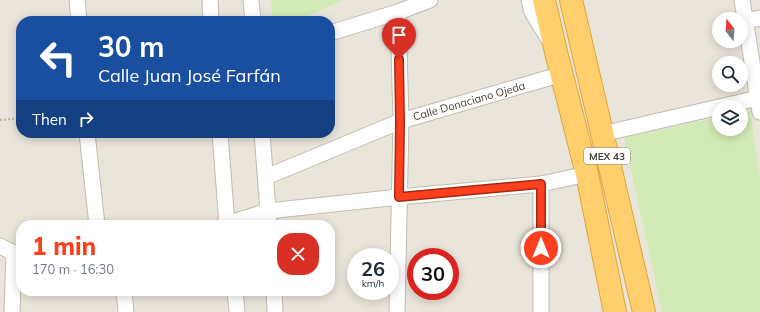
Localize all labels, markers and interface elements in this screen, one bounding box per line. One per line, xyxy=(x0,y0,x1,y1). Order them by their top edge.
north arrow xyxy=(712,12,748,48)
map controls xyxy=(712,12,748,136)
pin xyxy=(382,18,416,59)
icon: arrive xyxy=(388,24,410,46)
text: 30 m xyxy=(98,29,164,64)
icon: left xyxy=(32,32,84,84)
button: search xyxy=(712,56,748,92)
text: Calle Juan José Farfán xyxy=(98,64,281,87)
street label: Calle Donaciano Ojeda xyxy=(411,78,527,124)
button: layers xyxy=(712,100,748,136)
icon: right xyxy=(75,108,97,130)
text: Then xyxy=(32,110,67,129)
road number: MEX 43 xyxy=(584,148,630,164)
position arrow xyxy=(520,227,562,269)
text: 1 min xyxy=(32,231,96,261)
button: close xyxy=(277,233,319,275)
speed limit sign: 30 xyxy=(407,248,459,300)
text: 26 xyxy=(361,256,385,281)
text: 170 m · 16:30 xyxy=(32,261,114,277)
text: km/h xyxy=(362,277,384,290)

